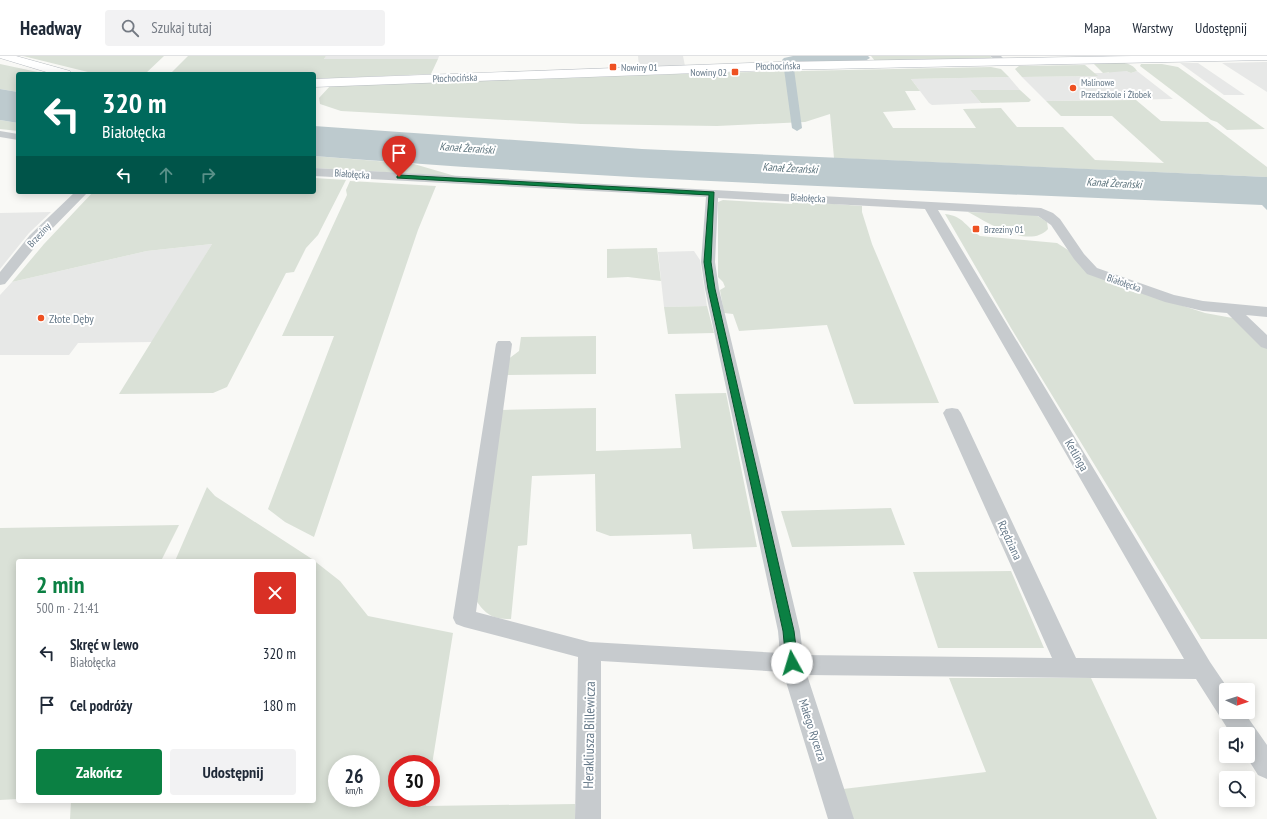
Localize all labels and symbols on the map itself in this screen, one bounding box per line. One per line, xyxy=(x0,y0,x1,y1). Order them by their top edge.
street label: Płochocińska xyxy=(755,59,801,73)
place label: Nowiny 01 xyxy=(621,61,658,74)
marker: Nowiny 01 xyxy=(608,62,618,72)
place label: Nowiny 02 xyxy=(690,66,727,79)
marker: Nowiny 02 xyxy=(730,67,740,77)
street label: Płochocińska xyxy=(432,71,478,85)
place label: Malinowe Przedszkole i Żłobek xyxy=(1081,76,1151,101)
marker: Malinowe Przedszkole i Żłobek xyxy=(1068,83,1078,93)
pin xyxy=(382,136,416,177)
water label: Kanał Żerański xyxy=(439,139,497,157)
water label: Kanał Żerański xyxy=(762,160,819,177)
street label: Białołęcka xyxy=(334,166,370,182)
water label: Kanał Żerański xyxy=(1086,175,1143,192)
street label: Białołęcka xyxy=(790,191,826,205)
street label: Brzeziny xyxy=(24,220,54,250)
place label: Brzeziny 01 xyxy=(984,223,1024,236)
marker: Brzeziny 01 xyxy=(971,224,981,234)
street label: Białołęcka xyxy=(1105,271,1143,295)
place label: Złote Dęby xyxy=(49,311,94,326)
marker: Złote Dęby xyxy=(36,313,46,323)
street label: Ketlinga xyxy=(1062,436,1092,474)
street label: Rzędziana xyxy=(994,518,1026,562)
position arrow xyxy=(771,642,813,684)
street label: Herakliusza Billewicza xyxy=(579,681,599,789)
north arrow xyxy=(1219,683,1255,719)
street label: Małego Rycerza xyxy=(796,697,830,763)
speed limit sign: 30 xyxy=(388,755,440,807)

